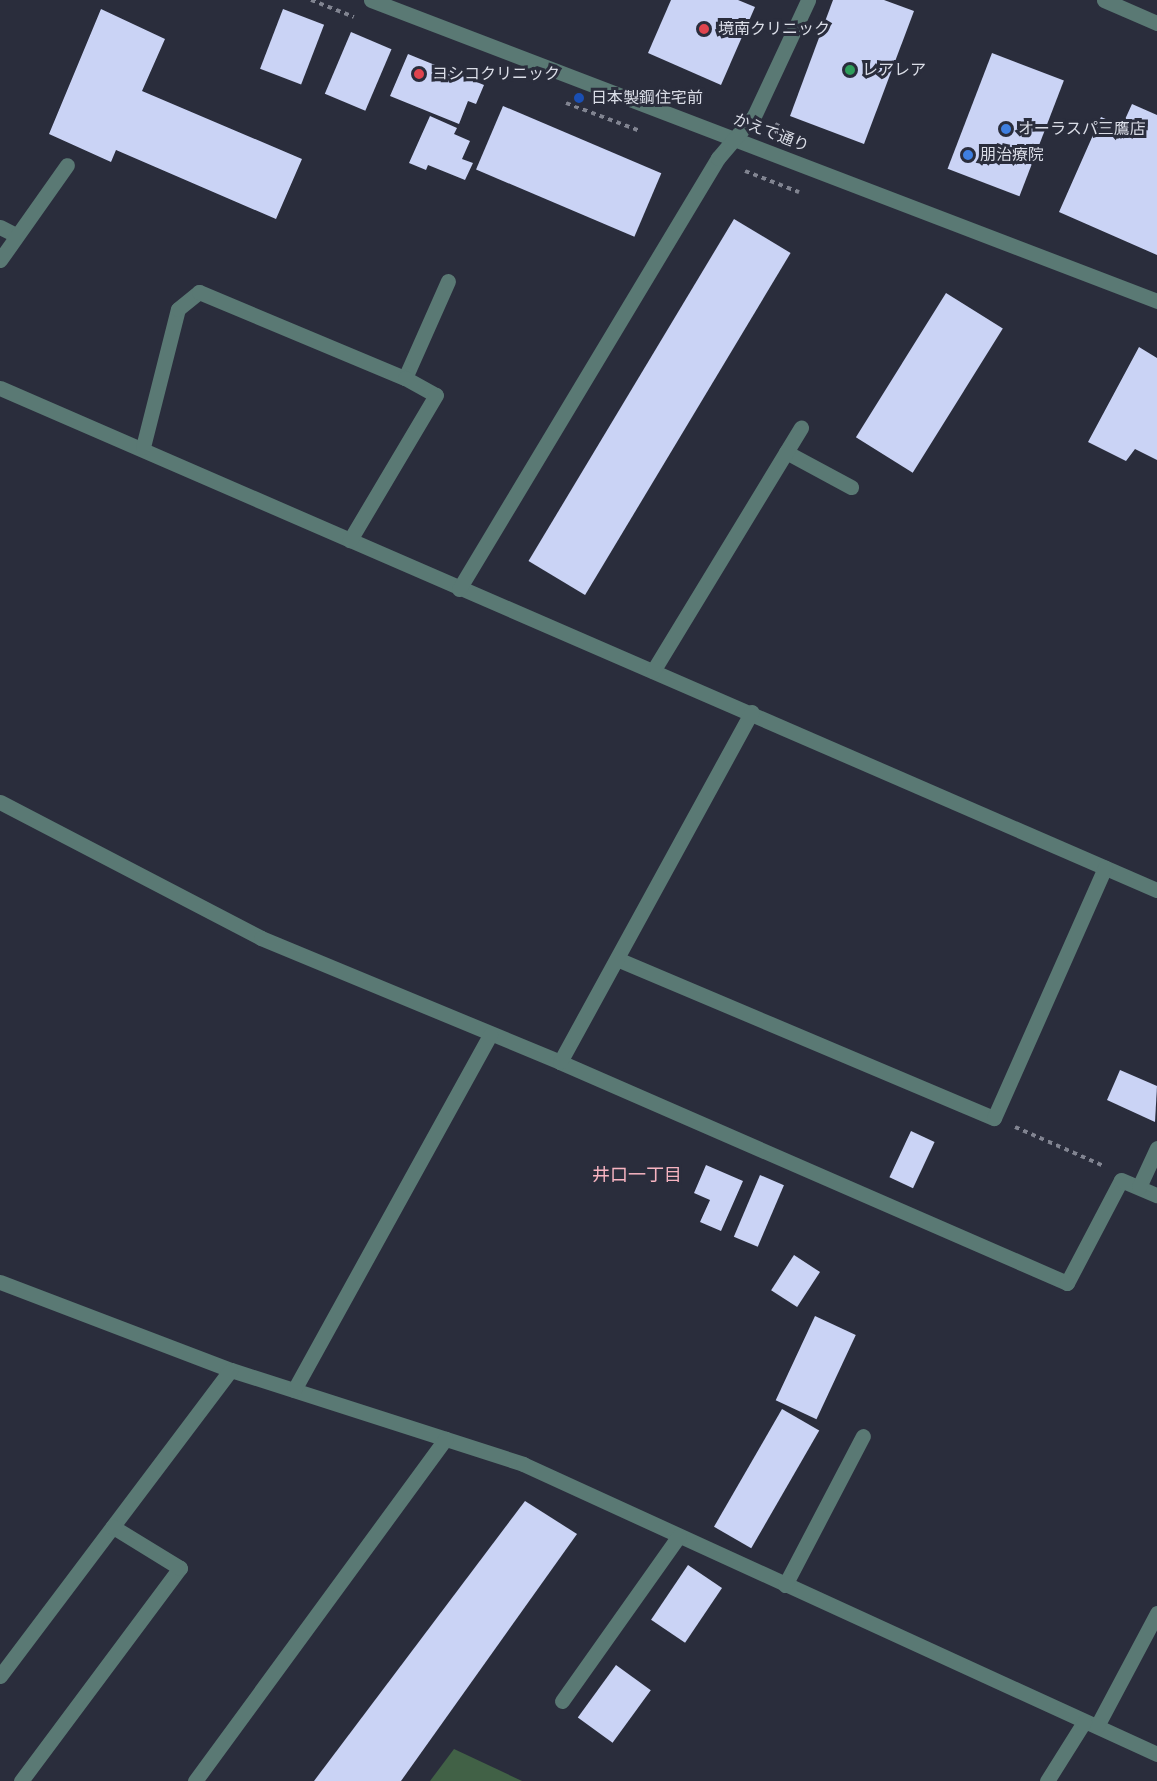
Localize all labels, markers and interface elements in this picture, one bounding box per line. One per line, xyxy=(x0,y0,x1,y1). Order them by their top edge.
place label: 境南クリニック xyxy=(718,19,830,39)
marker: 境南クリニック xyxy=(695,20,713,38)
place label: レアレア xyxy=(862,60,926,80)
marker: レアレア xyxy=(843,63,857,77)
place label: ヨシコクリニック xyxy=(432,64,560,84)
marker: ヨシコクリニック xyxy=(410,65,428,83)
place label: 日本製鋼住宅前 xyxy=(591,88,703,108)
marker: 日本製鋼住宅前 xyxy=(572,91,586,105)
street label: かえで通り xyxy=(730,110,812,156)
place label: オーラスパ三鷹店 xyxy=(1018,119,1146,139)
marker: オーラスパ三鷹店 xyxy=(999,122,1013,136)
place label: 朋治療院 xyxy=(980,145,1044,165)
marker: 朋治療院 xyxy=(961,148,975,162)
district label: 井口一丁目 xyxy=(592,1164,682,1186)

